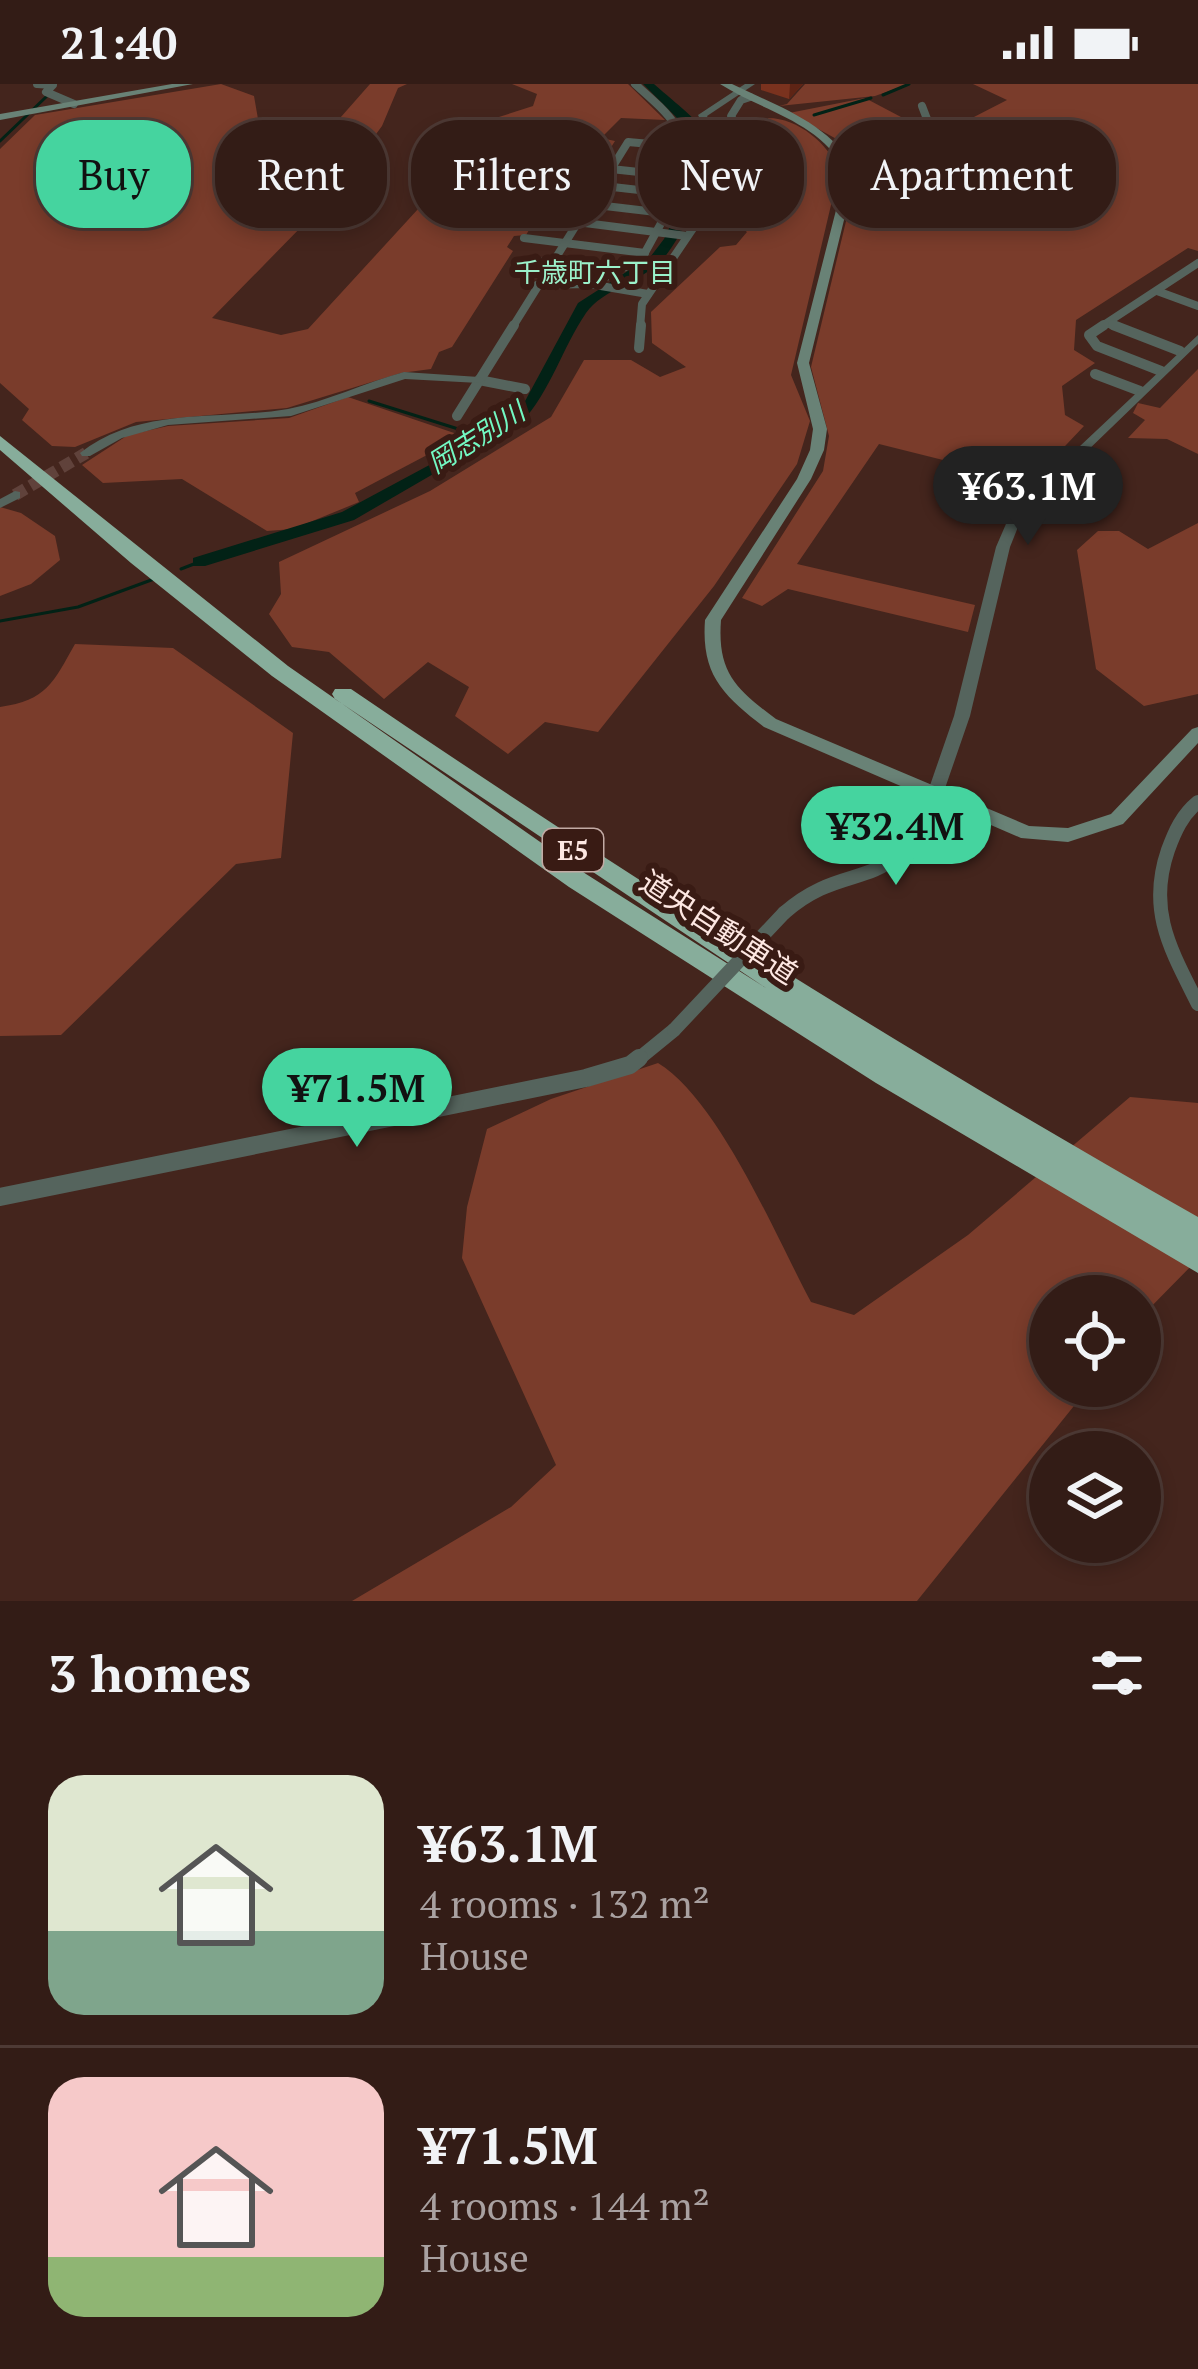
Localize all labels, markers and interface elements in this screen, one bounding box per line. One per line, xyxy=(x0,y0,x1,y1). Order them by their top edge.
text: 21:40 xyxy=(60,12,177,72)
chip: Buy xyxy=(36,120,191,228)
chip: Rent xyxy=(215,120,387,228)
chip: Filters xyxy=(411,120,614,228)
chip: New xyxy=(638,120,804,228)
chip: Apartment xyxy=(828,120,1116,228)
district label: 千歳町六丁目 xyxy=(514,254,676,290)
water label: 岡志別川 xyxy=(421,392,534,481)
pin: ¥63.1M xyxy=(930,446,1126,548)
text: ¥63.1M xyxy=(960,459,1096,511)
pin: ¥32.4M xyxy=(798,786,994,888)
text: ¥32.4M xyxy=(828,799,964,851)
road number: E5 xyxy=(543,829,603,871)
street label: 道央自動車道 xyxy=(633,861,805,993)
pin: ¥71.5M xyxy=(259,1048,455,1150)
text: ¥71.5M xyxy=(289,1061,425,1113)
map controls xyxy=(1029,1275,1161,1563)
button: locate xyxy=(1029,1275,1161,1407)
button: layers xyxy=(1029,1431,1161,1563)
text: 3 homes xyxy=(48,1639,251,1707)
icon: filters xyxy=(1084,1640,1150,1706)
text: ¥63.1M xyxy=(420,1809,598,1877)
icon: home xyxy=(144,1823,288,1967)
text: 4 rooms · 132 m² xyxy=(420,1877,710,1929)
text: House xyxy=(420,1929,529,1981)
text: ¥71.5M xyxy=(420,2111,598,2179)
icon: home xyxy=(144,2125,288,2269)
text: 4 rooms · 144 m² xyxy=(420,2179,710,2231)
text: House xyxy=(420,2231,529,2283)

